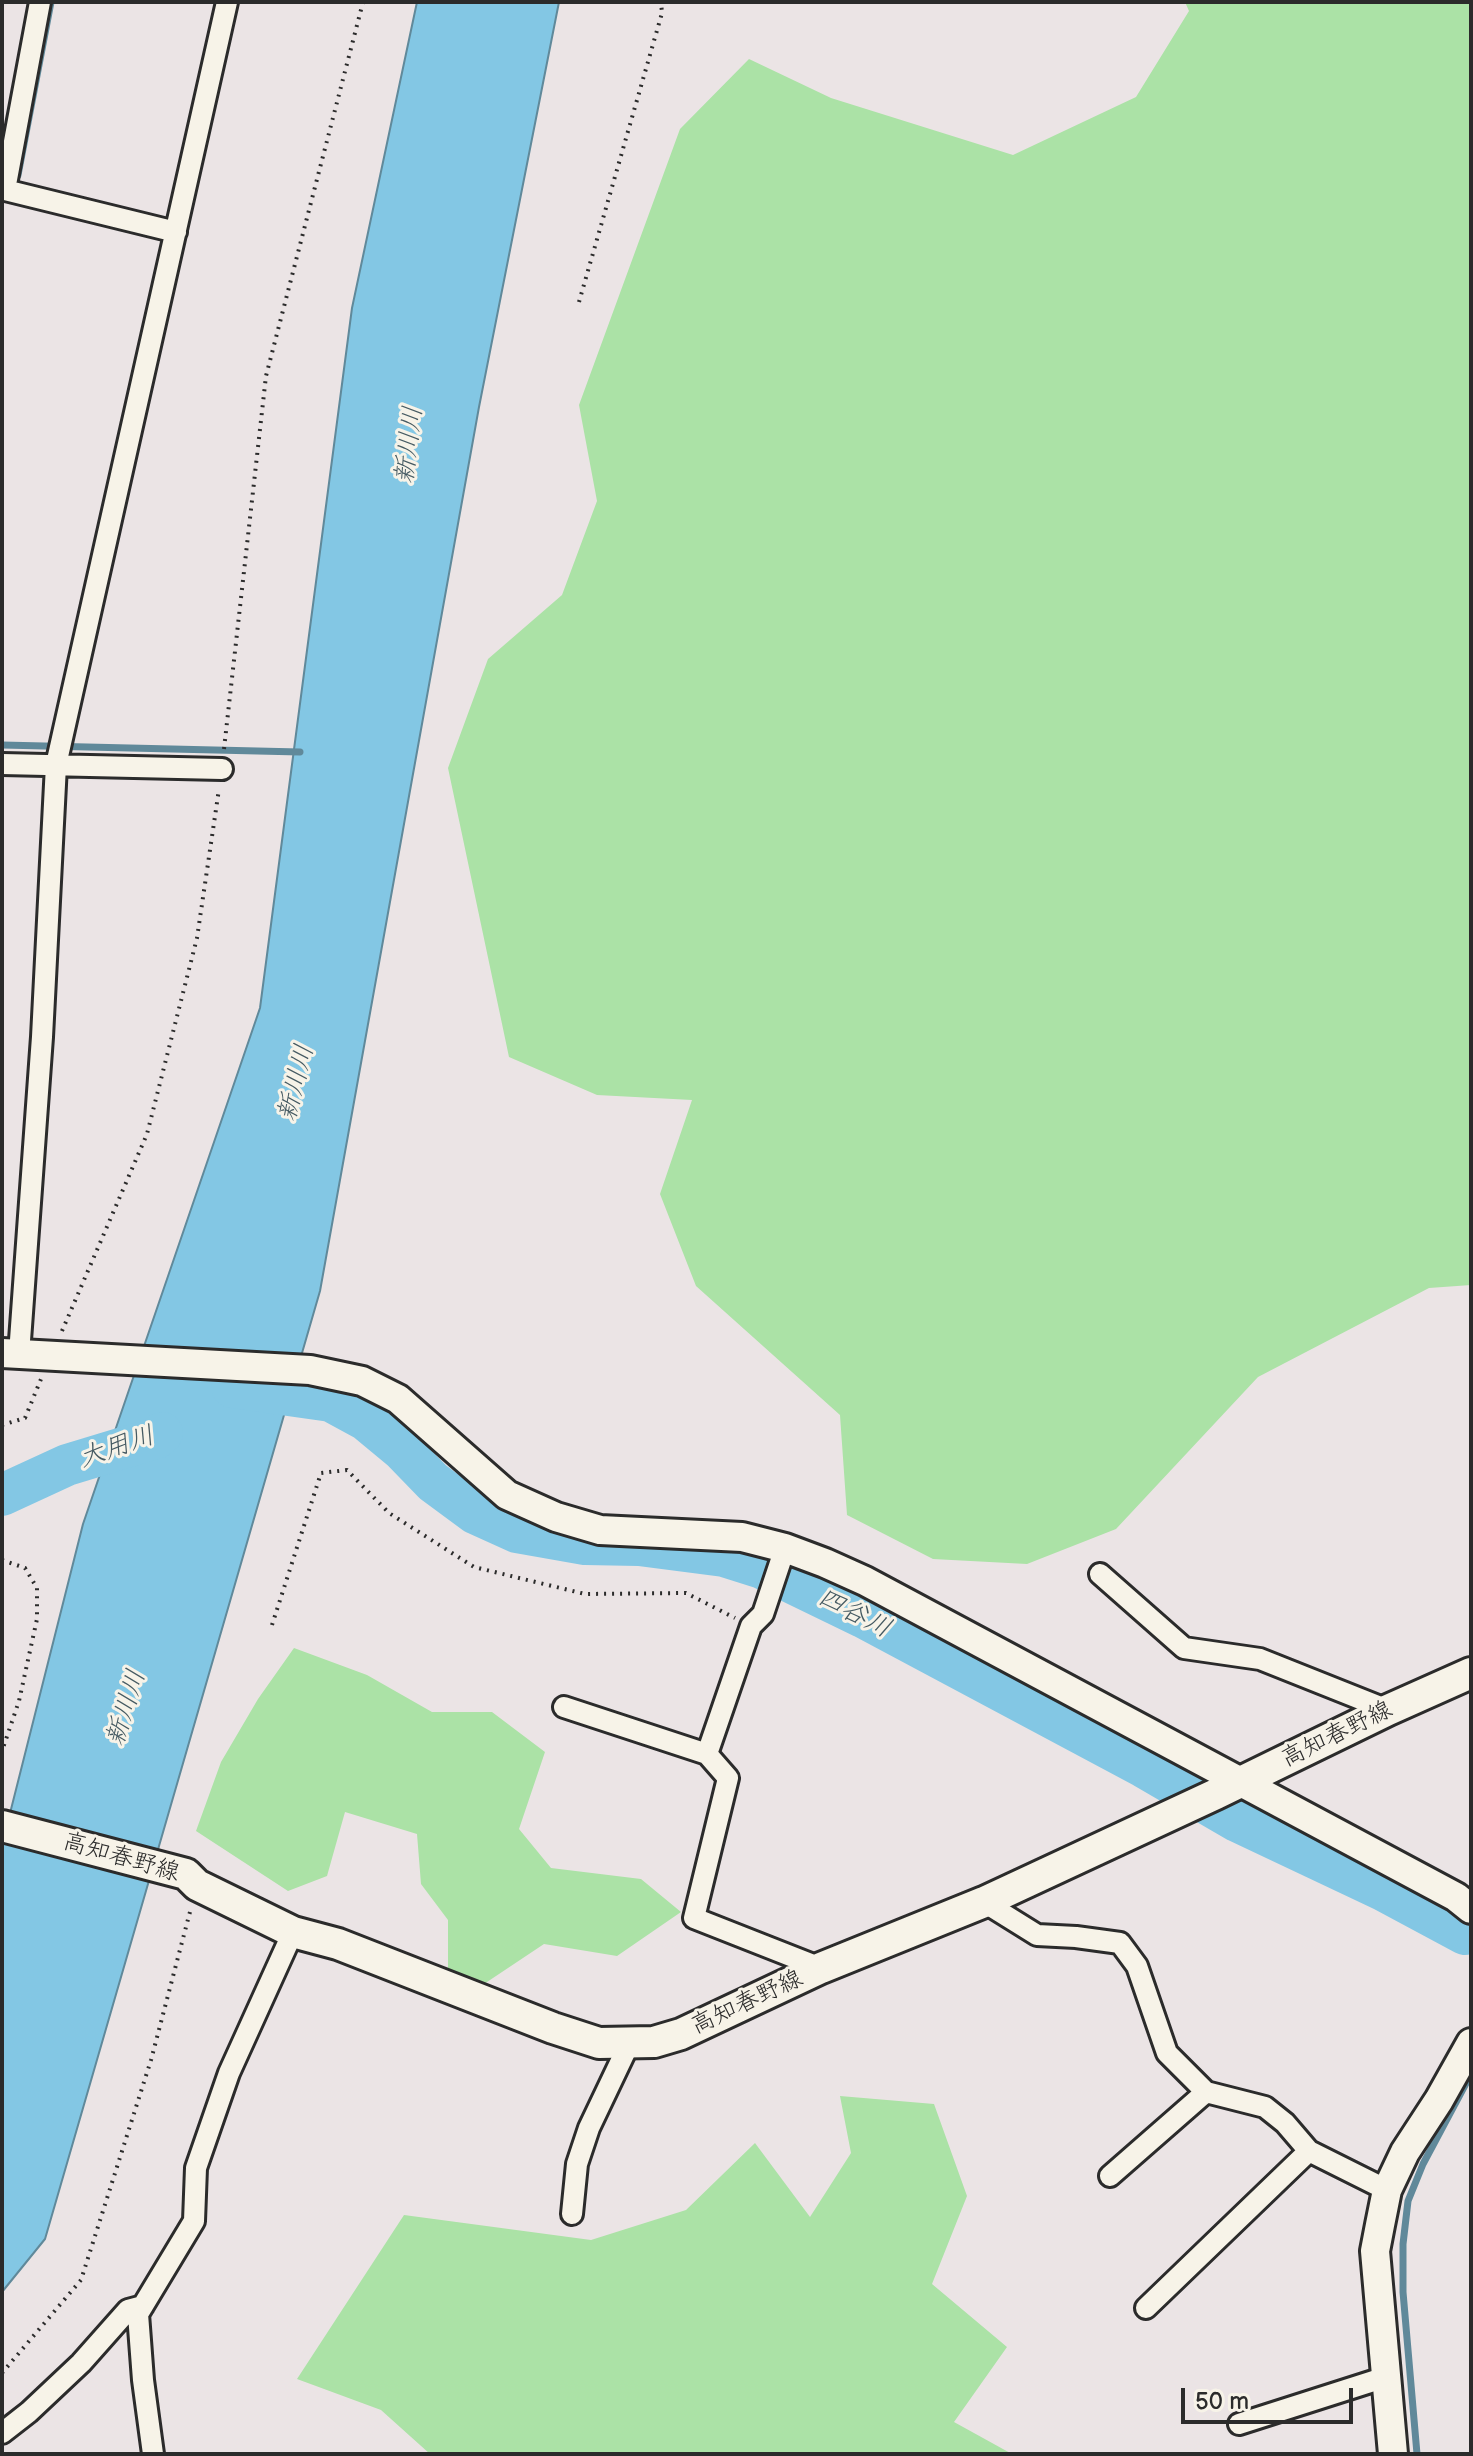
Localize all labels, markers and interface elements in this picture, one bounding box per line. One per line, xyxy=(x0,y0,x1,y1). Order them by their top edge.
water label: 新川川 xyxy=(390,404,430,486)
water label: 新川川 xyxy=(272,1041,322,1125)
water label: 大用川 xyxy=(75,1421,159,1475)
water label: 四谷川 xyxy=(812,1582,896,1646)
water label: 新川川 xyxy=(101,1666,153,1750)
street label: 高知春野線 xyxy=(1277,1696,1397,1774)
street label: 高知春野線 xyxy=(59,1828,183,1888)
street label: 高知春野線 xyxy=(687,1965,807,2041)
scale bar xyxy=(1185,2372,1357,2422)
text: 50 m xyxy=(1195,2387,1249,2416)

